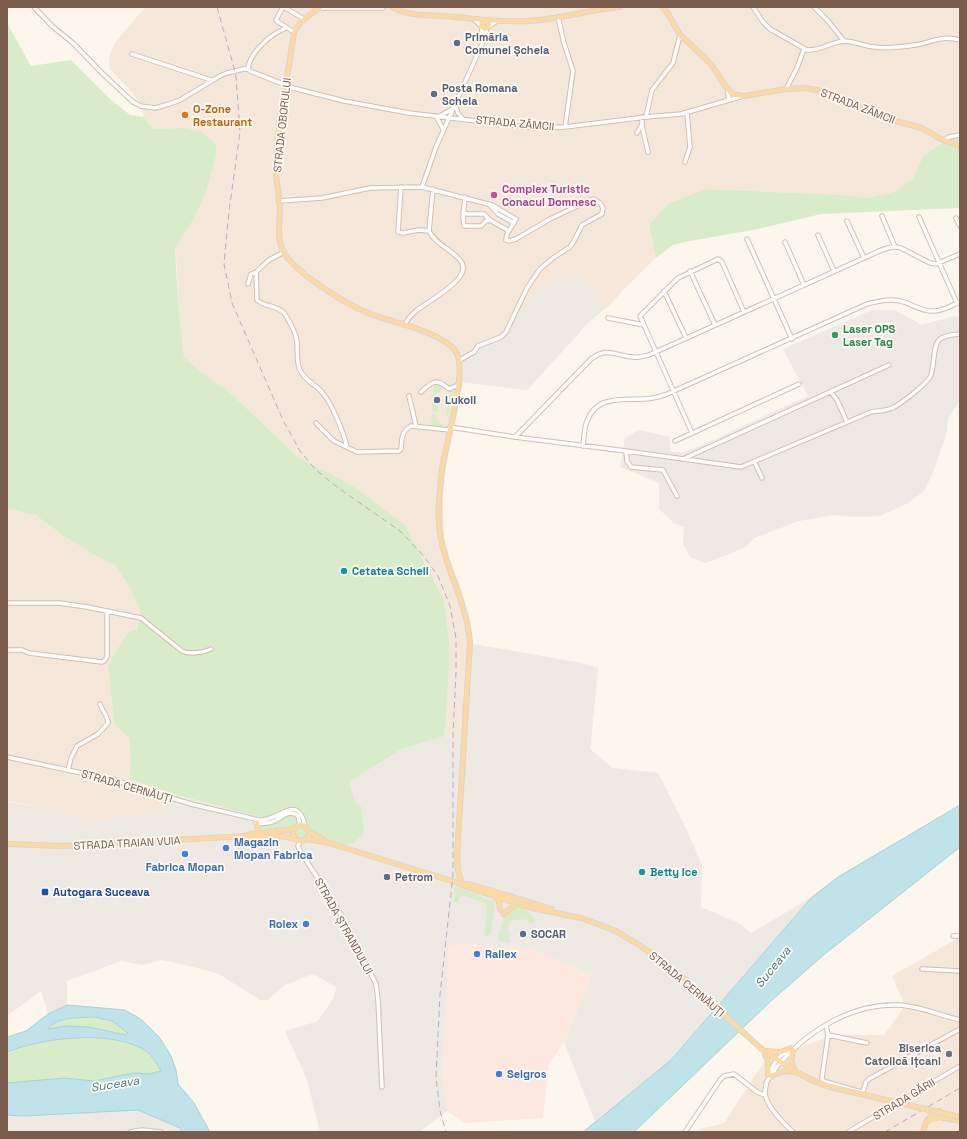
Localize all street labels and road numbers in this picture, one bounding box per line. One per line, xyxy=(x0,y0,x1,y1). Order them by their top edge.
street label: STRADA OBORULUI xyxy=(270,77,294,173)
street label: STRADA ZĂMCII xyxy=(819,85,897,127)
street label: STRADA ZĂMCII xyxy=(475,113,555,133)
street label: STRADA CERNĂUȚI xyxy=(80,766,174,806)
street label: STRADA TRAIAN VUIA xyxy=(73,833,181,853)
street label: STRADA ȘTRANDULUI xyxy=(312,875,376,977)
street label: STRADA CERNĂUȚI xyxy=(646,948,728,1020)
street label: STRADA GĂRII xyxy=(870,1075,938,1123)

